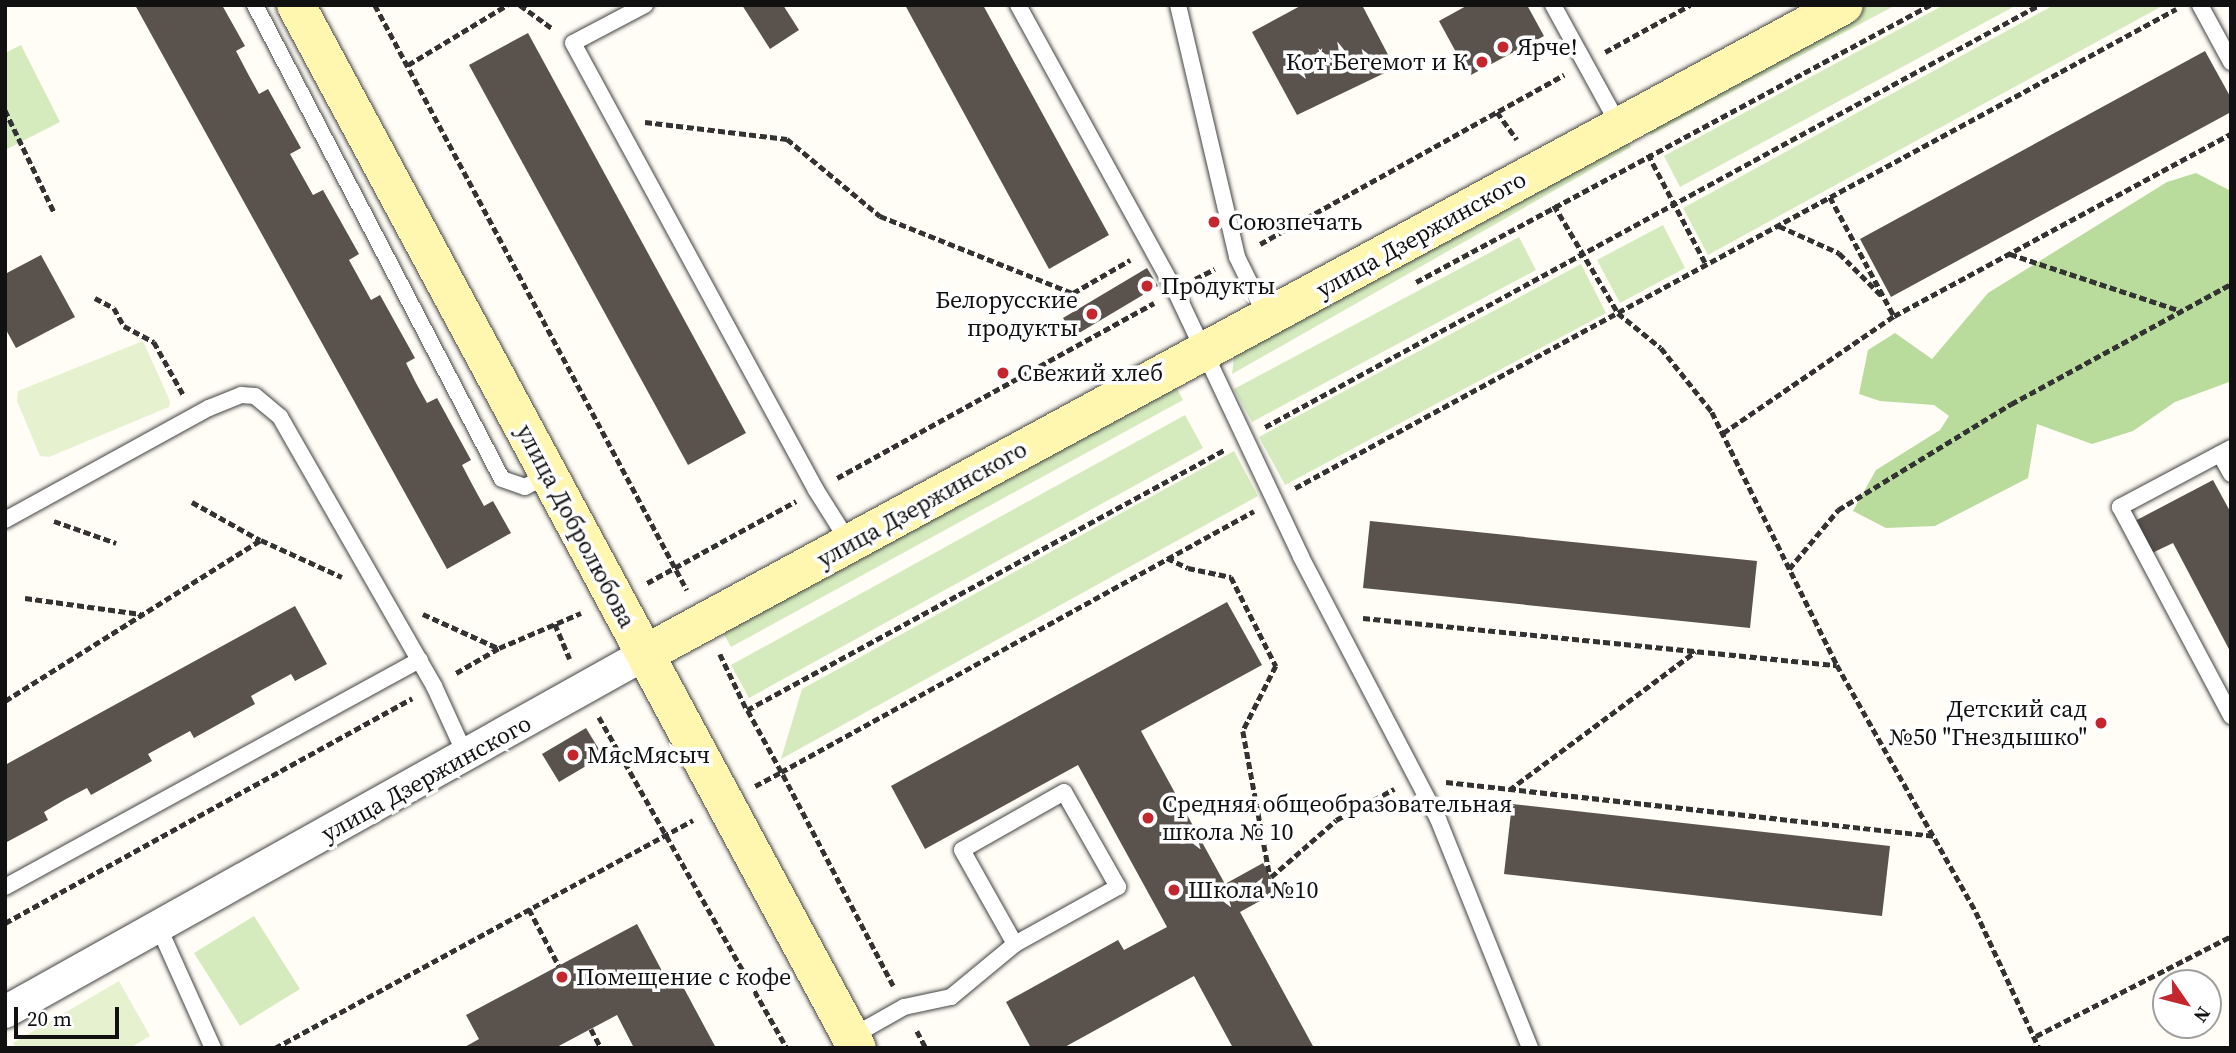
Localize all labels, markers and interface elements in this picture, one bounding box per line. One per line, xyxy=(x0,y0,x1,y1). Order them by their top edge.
place label: Ярче! xyxy=(1517,33,1578,61)
marker: Ярче! xyxy=(1495,39,1511,55)
place label: Кот Бегемот и К xyxy=(1286,48,1468,76)
marker: Кот Бегемот и К xyxy=(1474,54,1490,70)
street label: улица Дзержинского xyxy=(1311,164,1531,304)
place label: Союзпечать xyxy=(1228,208,1362,236)
marker: Союзпечать xyxy=(1206,214,1222,230)
place label: Продукты xyxy=(1161,272,1275,300)
marker: Продукты xyxy=(1139,278,1155,294)
place label: Белорусские продукты xyxy=(935,286,1078,342)
marker: Белорусские продукты xyxy=(1084,306,1100,322)
place label: Свежий хлеб xyxy=(1017,359,1163,387)
marker: Свежий хлеб xyxy=(995,365,1011,381)
street label: улица Добролюбова xyxy=(510,419,642,633)
street label: улица Дзержинского xyxy=(812,434,1032,574)
place label: Детский сад №50 "Гнездышко" xyxy=(1889,695,2087,751)
street label: улица Дзержинского xyxy=(316,708,536,848)
marker: Детский сад №50 "Гнездышко" xyxy=(2093,715,2109,731)
place label: МясМясыч xyxy=(587,741,710,769)
marker: МясМясыч xyxy=(565,747,581,763)
place label: Средняя общеобразовательная школа № 10 xyxy=(1162,790,1512,846)
marker: Средняя общеобразовательная школа № 10 xyxy=(1140,810,1156,826)
place label: Школа №10 xyxy=(1188,876,1318,904)
marker: Школа №10 xyxy=(1166,882,1182,898)
place label: Помещение с кофе xyxy=(576,963,791,991)
marker: Помещение с кофе xyxy=(554,969,570,985)
north arrow xyxy=(2152,969,2222,1039)
scale bar xyxy=(18,993,122,1038)
text: N xyxy=(2188,1002,2217,1028)
text: 20 m xyxy=(27,1004,72,1033)

